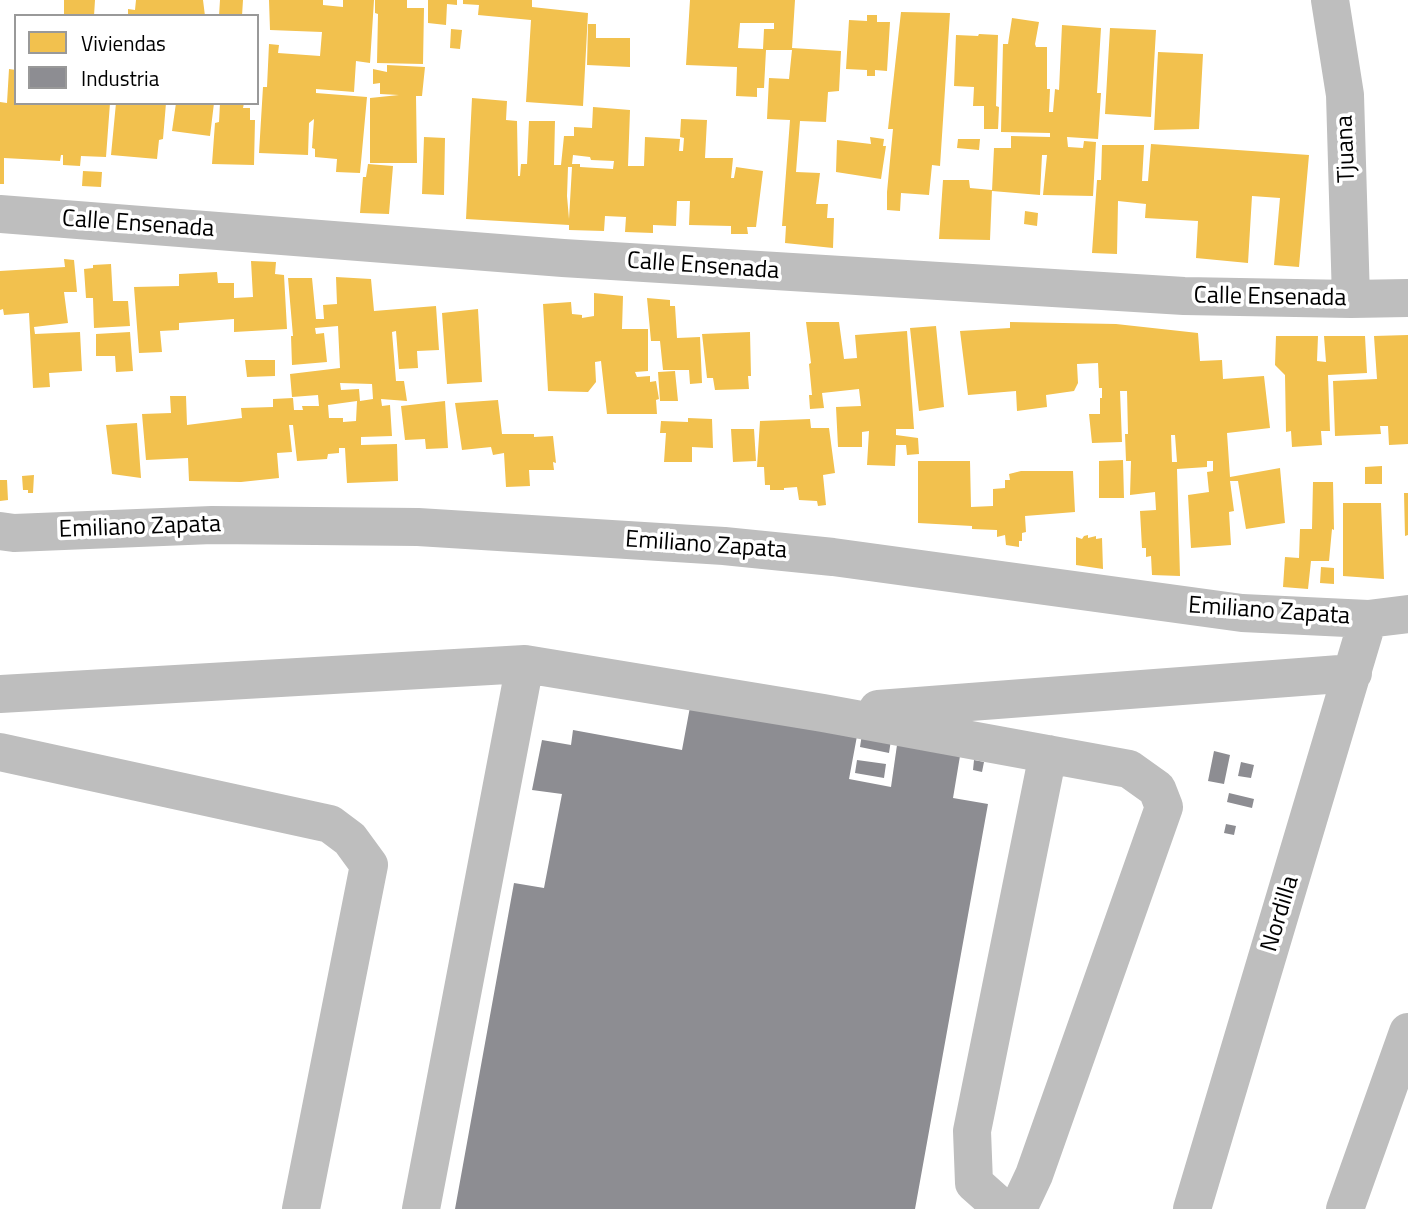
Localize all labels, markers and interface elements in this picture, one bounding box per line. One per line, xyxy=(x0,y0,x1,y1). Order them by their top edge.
legend xyxy=(14,14,259,105)
text: Viviendas xyxy=(81,27,166,59)
text: Industria xyxy=(81,62,159,94)
street label: Tjuana xyxy=(1331,115,1363,183)
street label: Calle Ensenada xyxy=(61,205,215,245)
street label: Calle Ensenada xyxy=(626,247,780,287)
street label: Calle Ensenada xyxy=(1193,282,1347,314)
street label: Emiliano Zapata xyxy=(58,511,222,545)
street label: Emiliano Zapata xyxy=(624,526,788,566)
street label: Emiliano Zapata xyxy=(1187,592,1351,632)
street label: Nordilla xyxy=(1256,873,1306,955)

